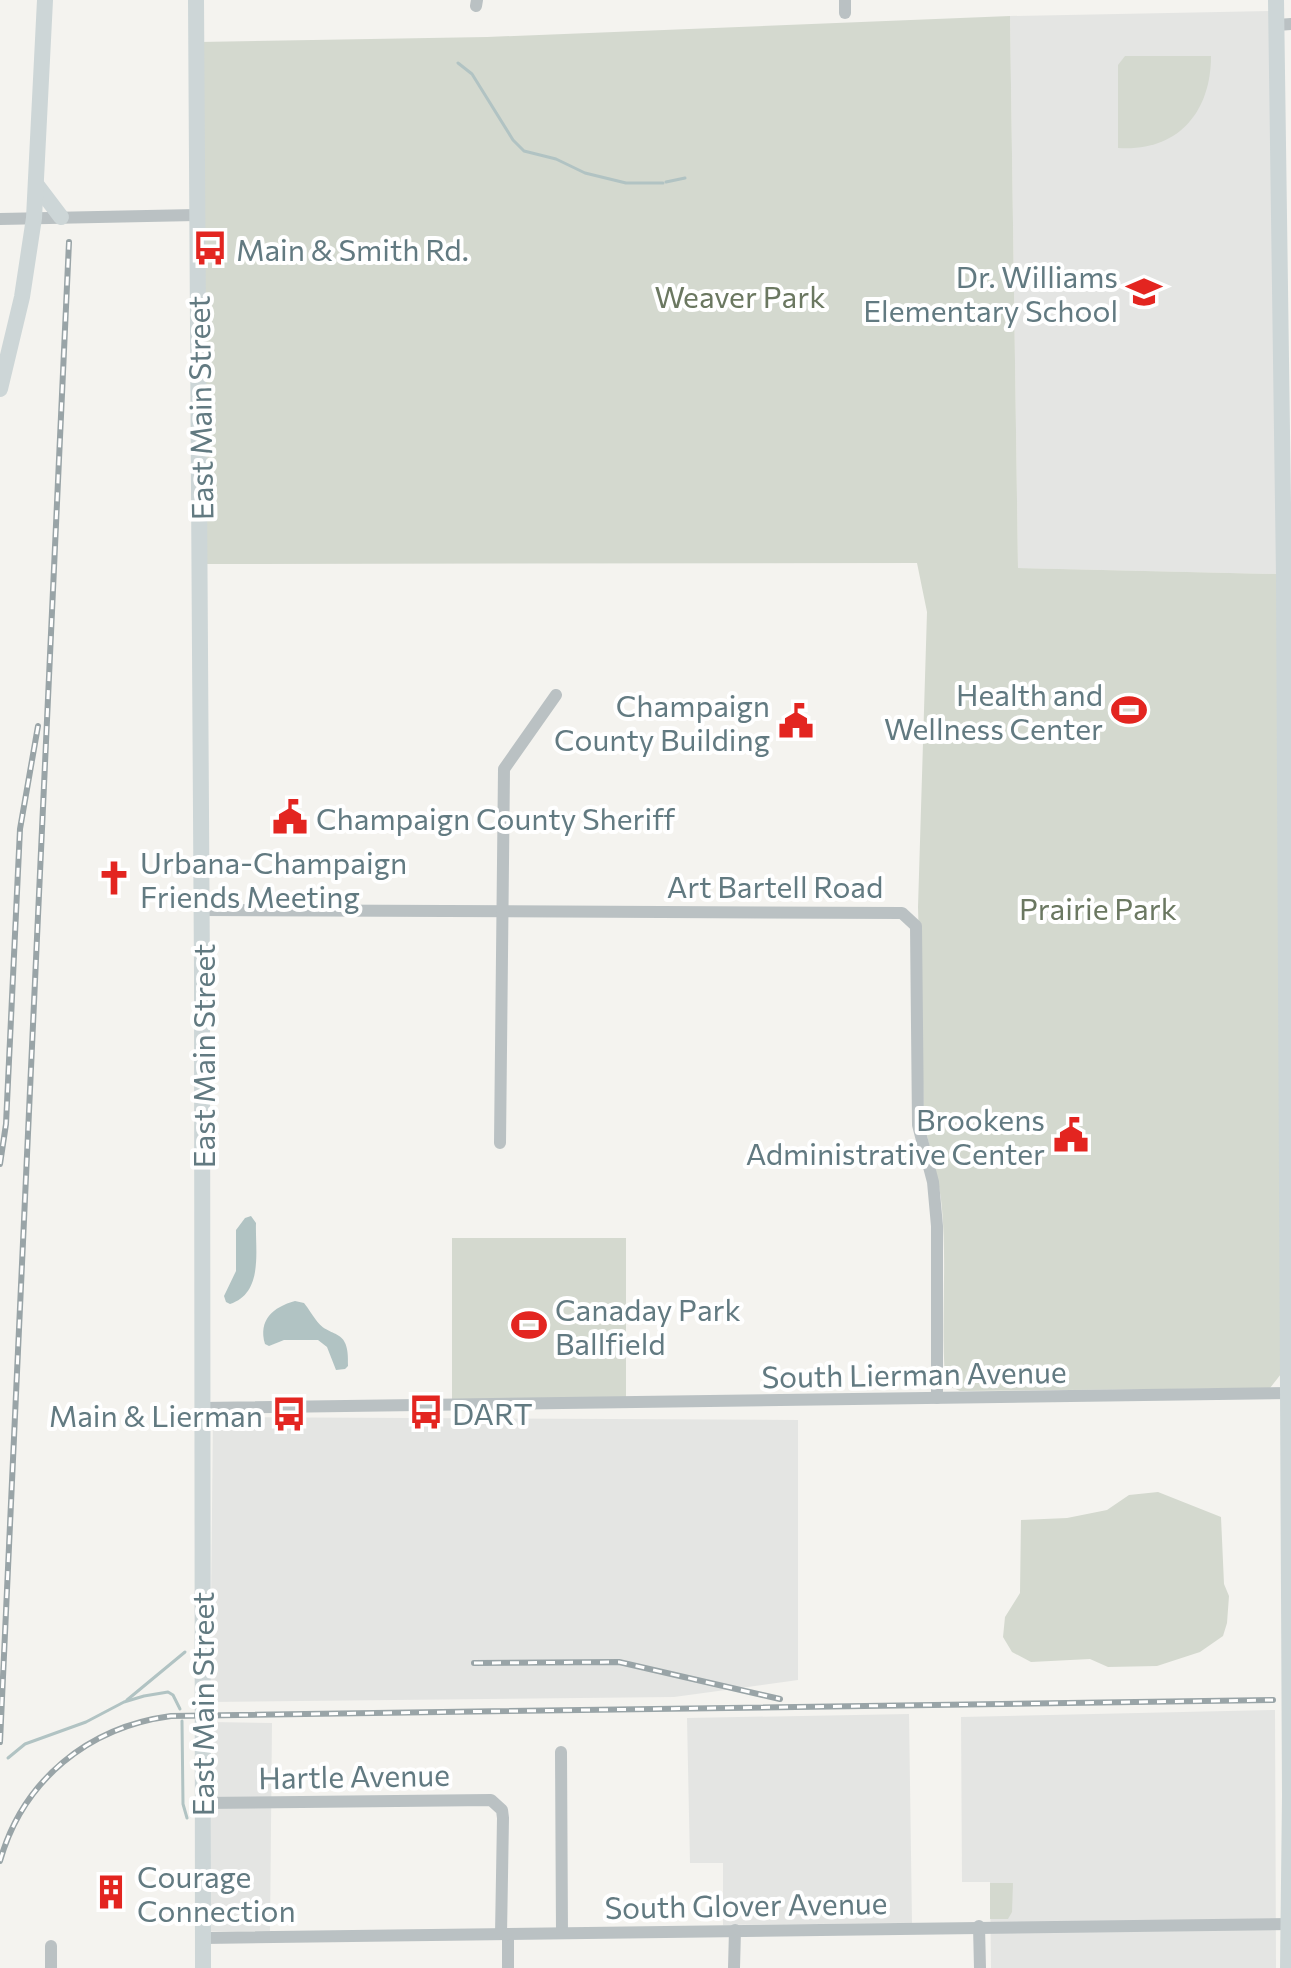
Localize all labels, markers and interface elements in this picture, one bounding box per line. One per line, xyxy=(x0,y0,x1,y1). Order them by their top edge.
bus stop icon: Main & Smith Rd. xyxy=(191,229,229,267)
place label: Main & Smith Rd. xyxy=(236,230,469,267)
place label: Dr. Williams Elementary School xyxy=(863,257,1118,328)
school or university icon: Dr. Williams Elementary School xyxy=(1125,273,1163,311)
park label: Weaver Park xyxy=(655,277,825,314)
street label: East Main Street xyxy=(179,295,219,521)
place label: Health and Wellness Center xyxy=(884,675,1103,746)
place label: Champaign County Building xyxy=(554,686,770,757)
sports icon: Health and Wellness Center xyxy=(1110,691,1148,729)
public building icon: Champaign County Building xyxy=(777,702,815,740)
public building icon: Champaign County Sheriff xyxy=(271,798,309,836)
place label: Champaign County Sheriff xyxy=(316,799,675,836)
place label: Urbana-Champaign Friends Meeting xyxy=(140,843,407,914)
church icon: Urbana-Champaign Friends Meeting xyxy=(95,859,133,897)
street label: Art Bartell Road xyxy=(667,867,883,904)
park label: Prairie Park xyxy=(1019,889,1177,926)
street label: East Main Street xyxy=(184,944,221,1168)
place label: Brookens Administrative Center xyxy=(746,1100,1045,1171)
public building icon: Brookens Administrative Center xyxy=(1052,1116,1090,1154)
place label: Canaday Park Ballfield xyxy=(555,1290,741,1361)
sports icon: Canaday Park Ballfield xyxy=(510,1306,548,1344)
street label: South Lierman Avenue xyxy=(761,1352,1067,1394)
bus stop icon: DART xyxy=(407,1393,445,1431)
place label: DART xyxy=(452,1394,533,1431)
bus stop icon: Main & Lierman xyxy=(270,1395,308,1433)
place label: Main & Lierman xyxy=(49,1396,263,1433)
street label: East Main Street xyxy=(183,1592,220,1816)
street label: Hartle Avenue xyxy=(258,1755,450,1795)
place label: Courage Connection xyxy=(137,1857,296,1928)
building icon: Courage Connection xyxy=(92,1873,130,1911)
street label: South Glover Avenue xyxy=(604,1883,888,1925)

